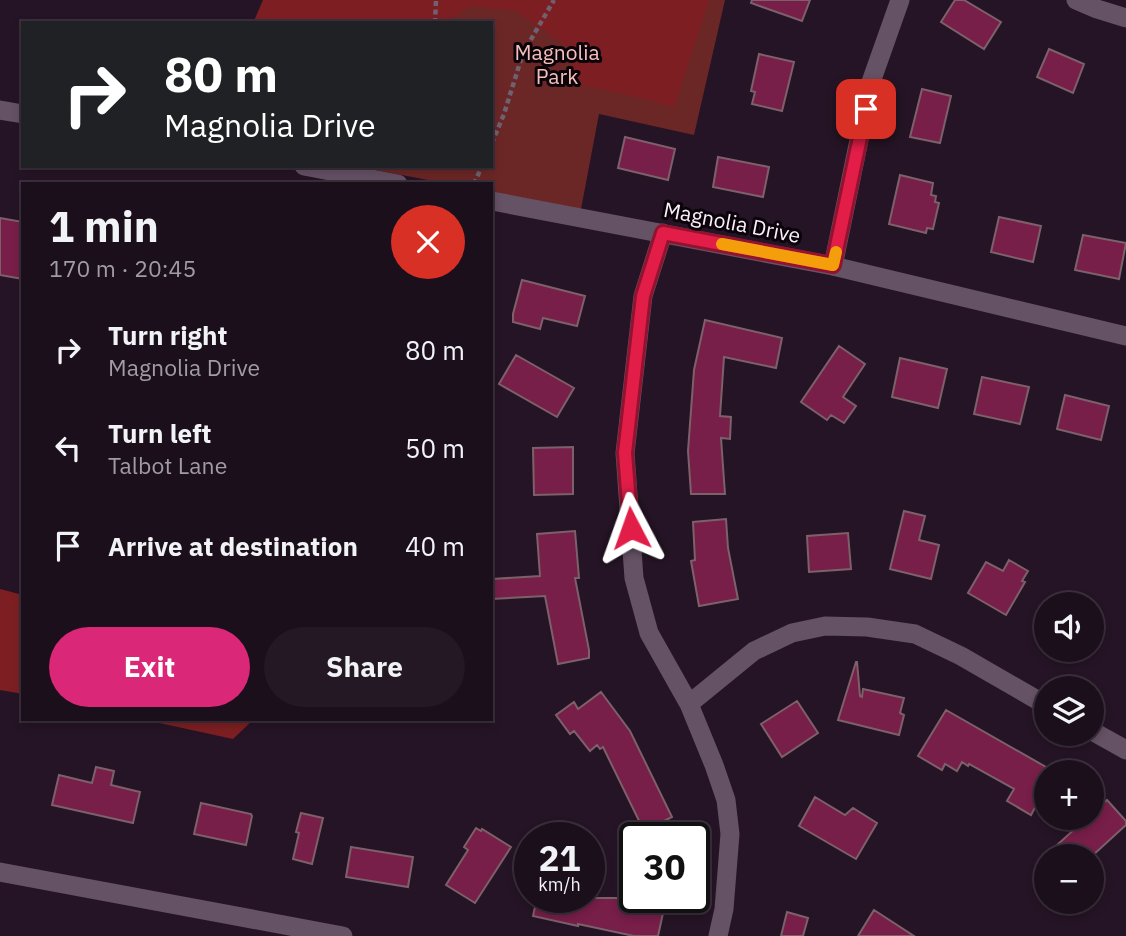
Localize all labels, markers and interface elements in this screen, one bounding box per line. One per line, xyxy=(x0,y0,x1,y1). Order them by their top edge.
park label: Magnolia Park xyxy=(514,38,600,90)
text: 80 m xyxy=(164,42,278,105)
icon: right xyxy=(49,49,140,140)
pin xyxy=(836,79,896,139)
icon: arrive xyxy=(847,90,885,128)
text: Magnolia Drive xyxy=(164,104,376,146)
street label: Magnolia Drive xyxy=(661,195,803,249)
text: 1 min xyxy=(49,199,159,254)
button: close xyxy=(391,205,465,279)
text: 170 m · 20:45 xyxy=(49,253,196,283)
text: Turn right xyxy=(108,318,227,352)
icon: right xyxy=(49,331,87,369)
text: 80 m xyxy=(405,333,465,367)
text: Magnolia Drive xyxy=(108,352,260,382)
text: Turn left xyxy=(108,416,211,450)
icon: left xyxy=(49,429,87,467)
text: 50 m xyxy=(405,431,465,465)
text: Talbot Lane xyxy=(108,450,227,480)
position arrow xyxy=(594,491,668,565)
icon: arrive xyxy=(49,527,87,565)
text: Arrive at destination xyxy=(108,529,358,563)
text: 40 m xyxy=(405,529,465,563)
map controls xyxy=(1034,592,1104,914)
button: sound xyxy=(1034,592,1104,662)
button: Exit xyxy=(49,627,250,707)
button: Share xyxy=(264,627,465,707)
button: layers xyxy=(1034,676,1104,746)
button: + xyxy=(1034,760,1104,830)
speed limit sign: 30 xyxy=(619,822,710,913)
text: 21 xyxy=(538,835,581,881)
button: − xyxy=(1034,844,1104,914)
text: km/h xyxy=(538,873,581,896)

